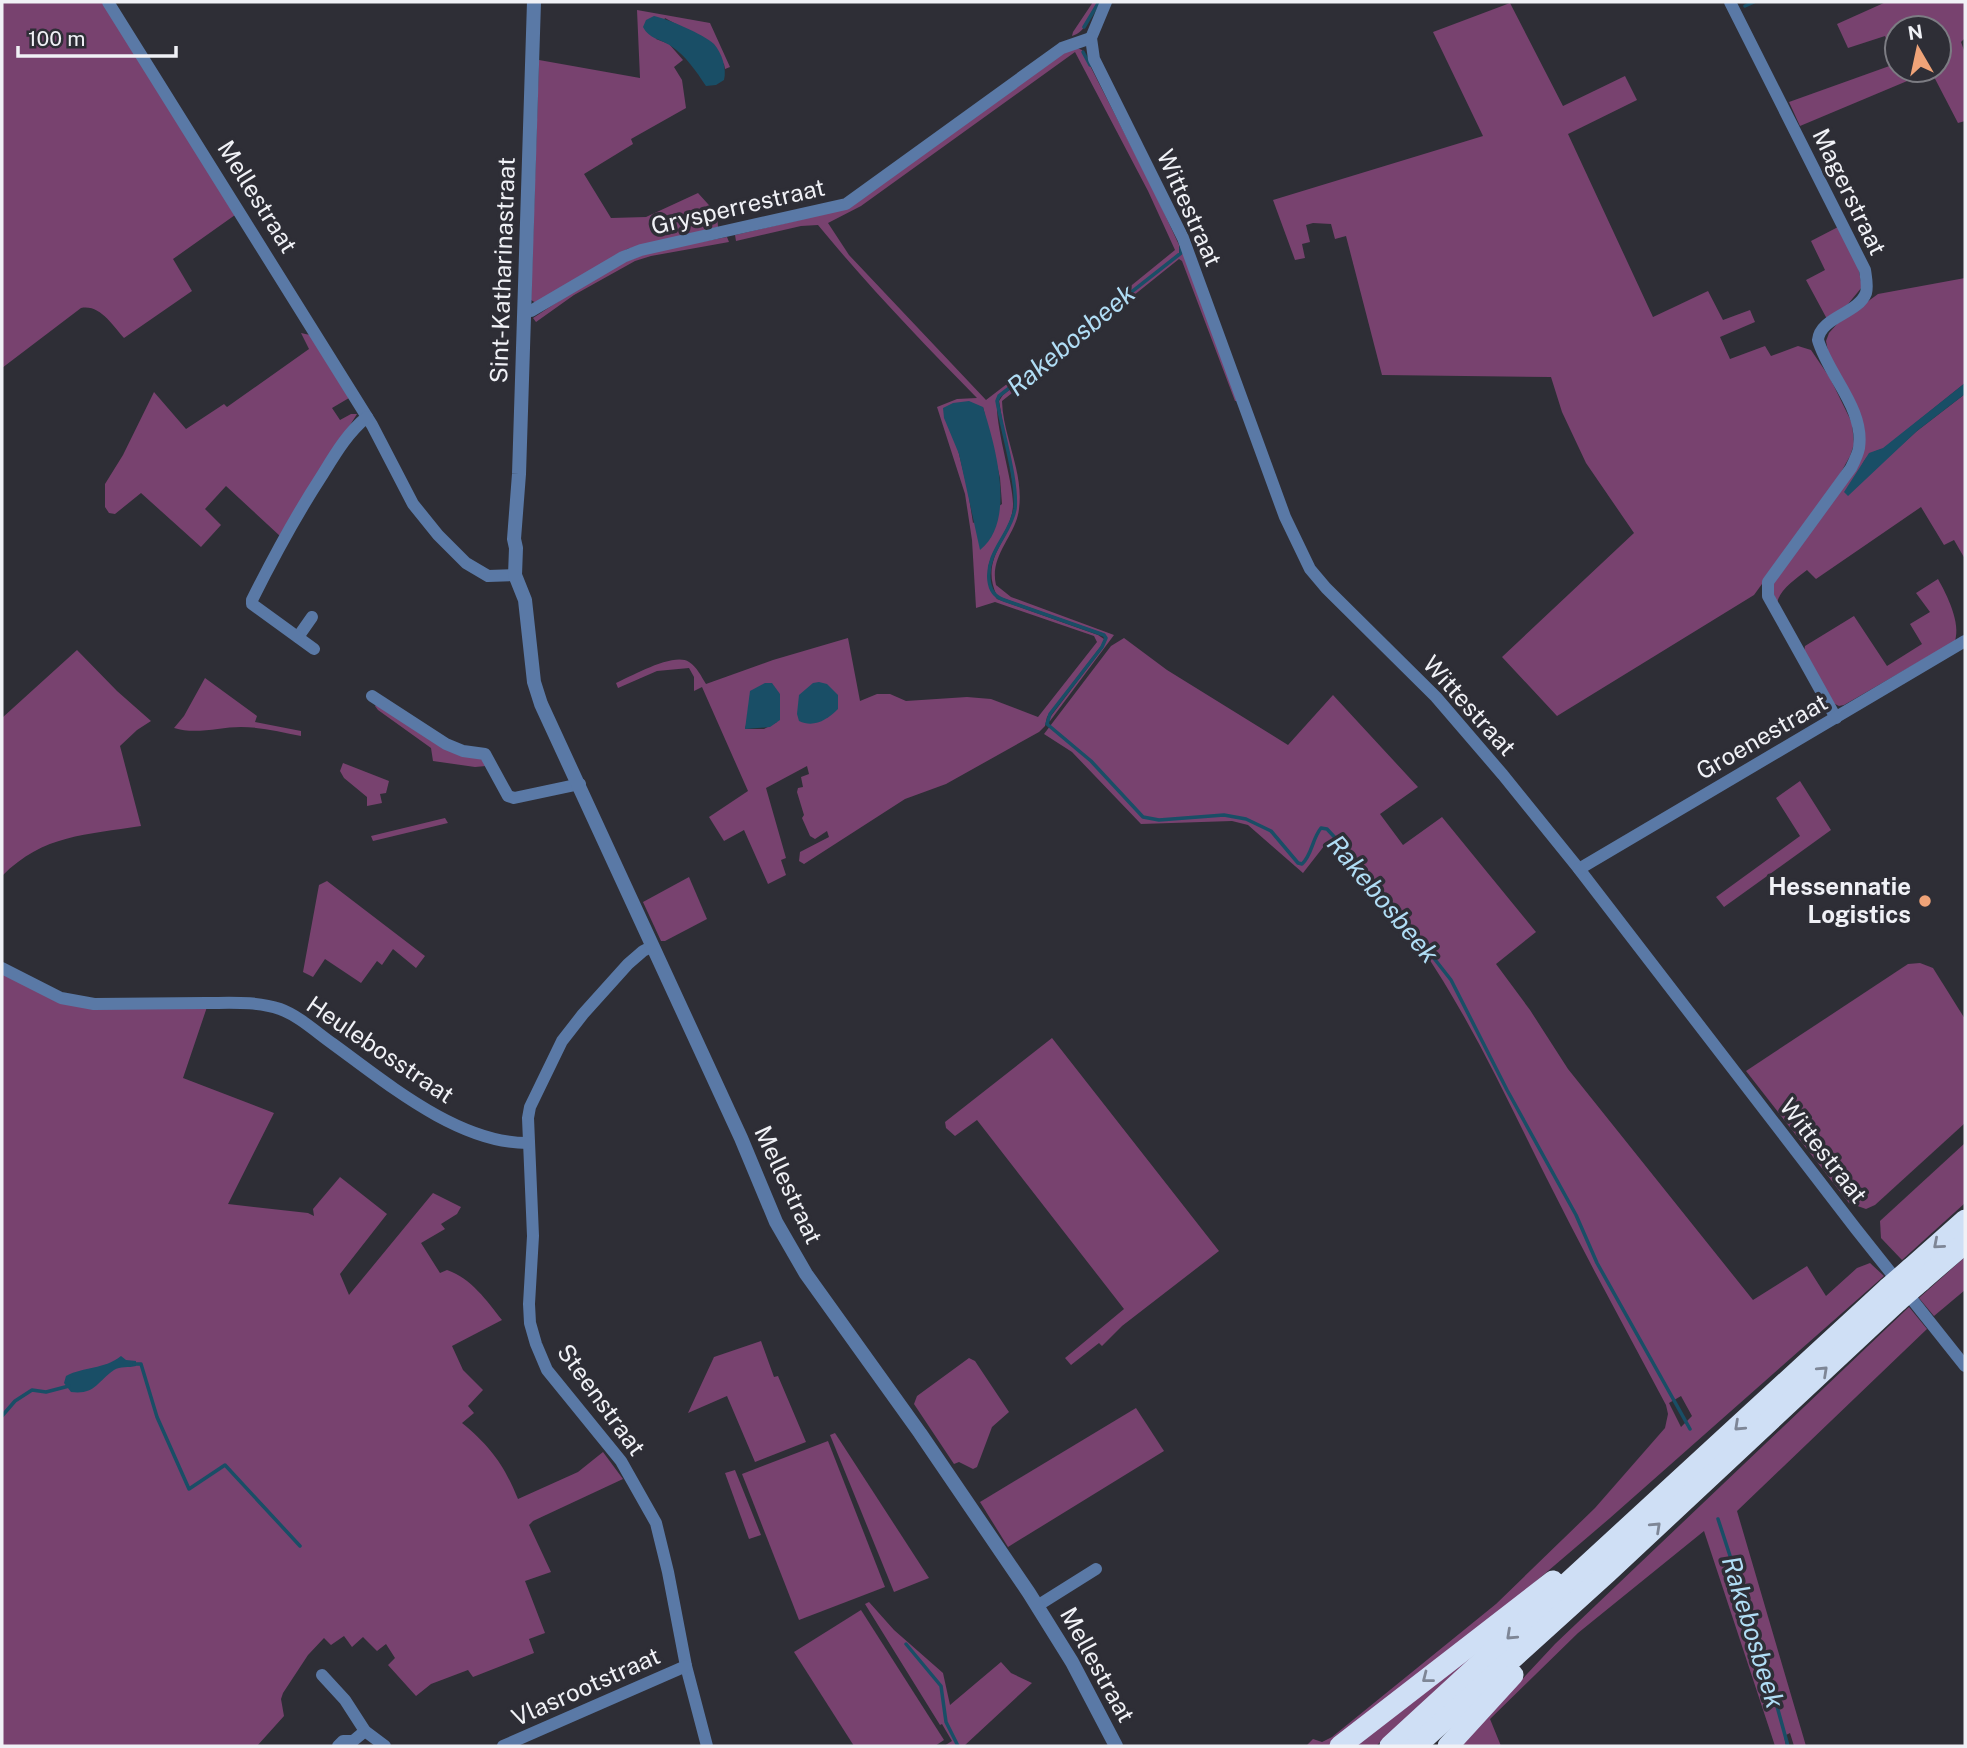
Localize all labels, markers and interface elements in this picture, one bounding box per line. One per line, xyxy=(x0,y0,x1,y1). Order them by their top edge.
scale bar xyxy=(18,14,175,58)
north arrow xyxy=(1883,14,1953,84)
text: N xyxy=(1906,20,1924,44)
text: 100 m xyxy=(28,26,85,51)
street label: Magerstraat xyxy=(1807,124,1893,259)
street label: Mellestraat xyxy=(212,135,303,258)
street label: Wittestraat xyxy=(1152,145,1228,270)
street label: Sint-Katharinastraat xyxy=(484,156,520,384)
street label: Grysperrestraat xyxy=(648,172,827,240)
water label: Rakebosbeek xyxy=(1000,277,1141,402)
street label: Wittestraat xyxy=(1418,650,1522,761)
street label: Groenestraat xyxy=(1691,687,1832,785)
water label: Rakebosbeek xyxy=(1321,828,1446,969)
place label: Hessennatie Logistics xyxy=(1768,872,1911,928)
marker: Hessennatie Logistics xyxy=(1917,893,1933,909)
street label: Heulebosstraat xyxy=(302,990,459,1109)
street label: Wittestraat xyxy=(1774,1093,1873,1208)
street label: Mellestraat xyxy=(749,1121,828,1248)
one-way arrow xyxy=(1933,1236,1946,1248)
street label: Steenstraat xyxy=(552,1338,652,1461)
one-way arrow xyxy=(1815,1367,1828,1380)
one-way arrow xyxy=(1734,1417,1747,1430)
one-way arrow xyxy=(1648,1522,1661,1535)
water label: Rakebosbeek xyxy=(1716,1552,1791,1712)
street label: Mellestraat xyxy=(1055,1602,1141,1727)
one-way arrow xyxy=(1506,1627,1519,1640)
street label: Vlasrootstraat xyxy=(507,1641,664,1731)
one-way arrow xyxy=(1423,1670,1435,1683)

